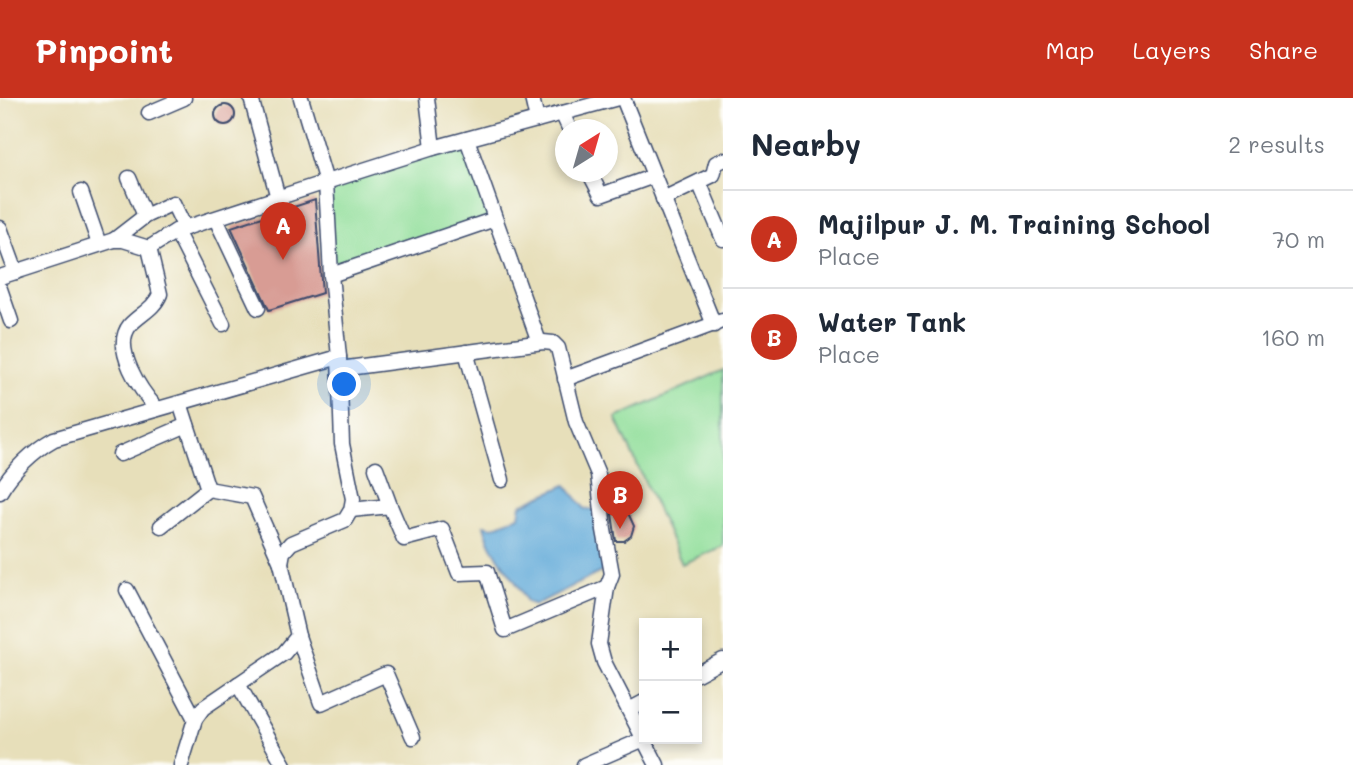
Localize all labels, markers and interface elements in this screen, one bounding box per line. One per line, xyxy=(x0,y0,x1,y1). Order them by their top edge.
text: Pinpoint xyxy=(35,28,173,71)
text: Map xyxy=(1046,34,1094,65)
text: Layers xyxy=(1132,34,1211,65)
text: Share xyxy=(1249,34,1318,65)
north arrow xyxy=(555,119,618,182)
text: Nearby xyxy=(751,124,861,164)
text: 2 results xyxy=(1228,129,1325,159)
pin: A xyxy=(260,202,306,260)
text: Majilpur J. M. Training School xyxy=(818,207,1210,241)
text: A xyxy=(766,224,782,254)
text: 70 m xyxy=(1272,224,1325,254)
text: Place xyxy=(818,241,880,271)
text: Water Tank xyxy=(818,305,966,339)
text: B xyxy=(766,322,782,352)
text: 160 m xyxy=(1261,322,1325,352)
text: Place xyxy=(818,339,880,369)
your location xyxy=(327,367,361,401)
pin: B xyxy=(597,471,643,529)
map controls xyxy=(639,618,702,744)
button: + xyxy=(639,618,702,681)
button: − xyxy=(639,681,702,744)

